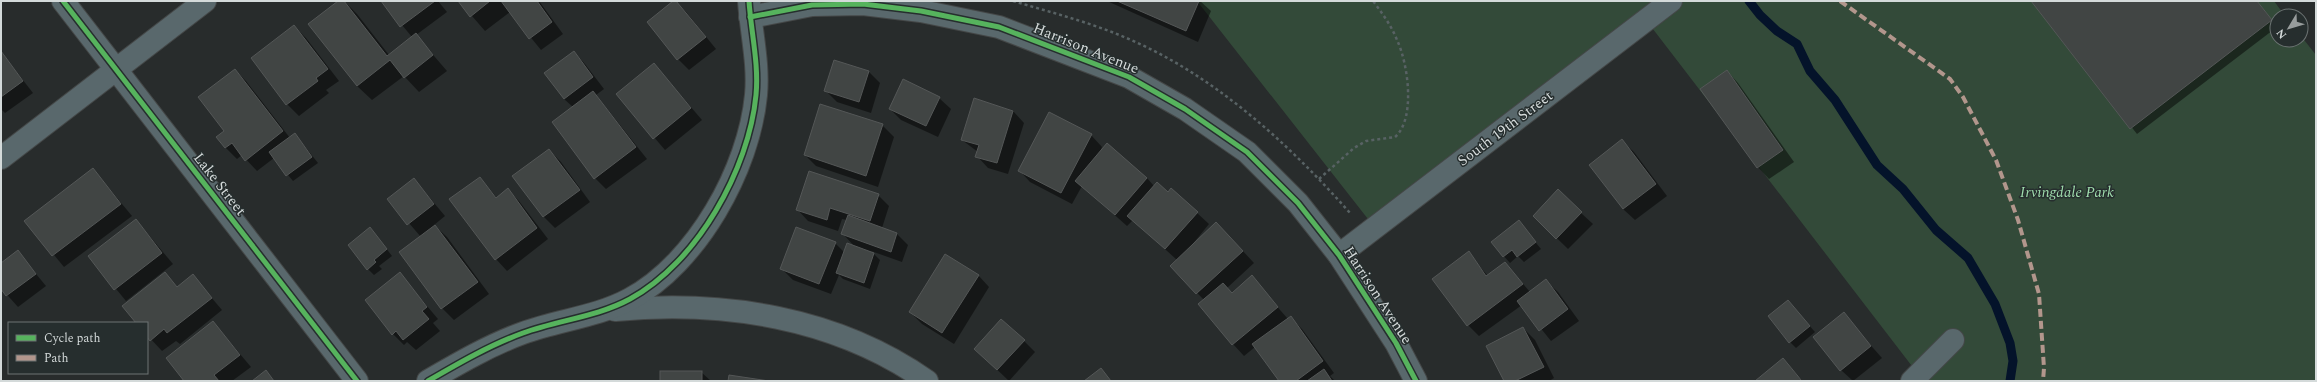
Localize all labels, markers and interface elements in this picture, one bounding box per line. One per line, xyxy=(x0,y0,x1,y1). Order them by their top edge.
north arrow xyxy=(2269,8,2309,48)
street label: Harrison Avenue xyxy=(1029,17,1142,80)
text: N xyxy=(2272,25,2291,43)
street label: South 19th Street xyxy=(1453,85,1558,172)
street label: Lake Street xyxy=(187,148,252,221)
park label: Irvingdale Park xyxy=(2020,181,2114,204)
street label: Harrison Avenue xyxy=(1337,242,1418,349)
legend xyxy=(8,322,148,374)
text: Cycle path xyxy=(44,329,101,348)
text: Path xyxy=(44,349,69,368)

